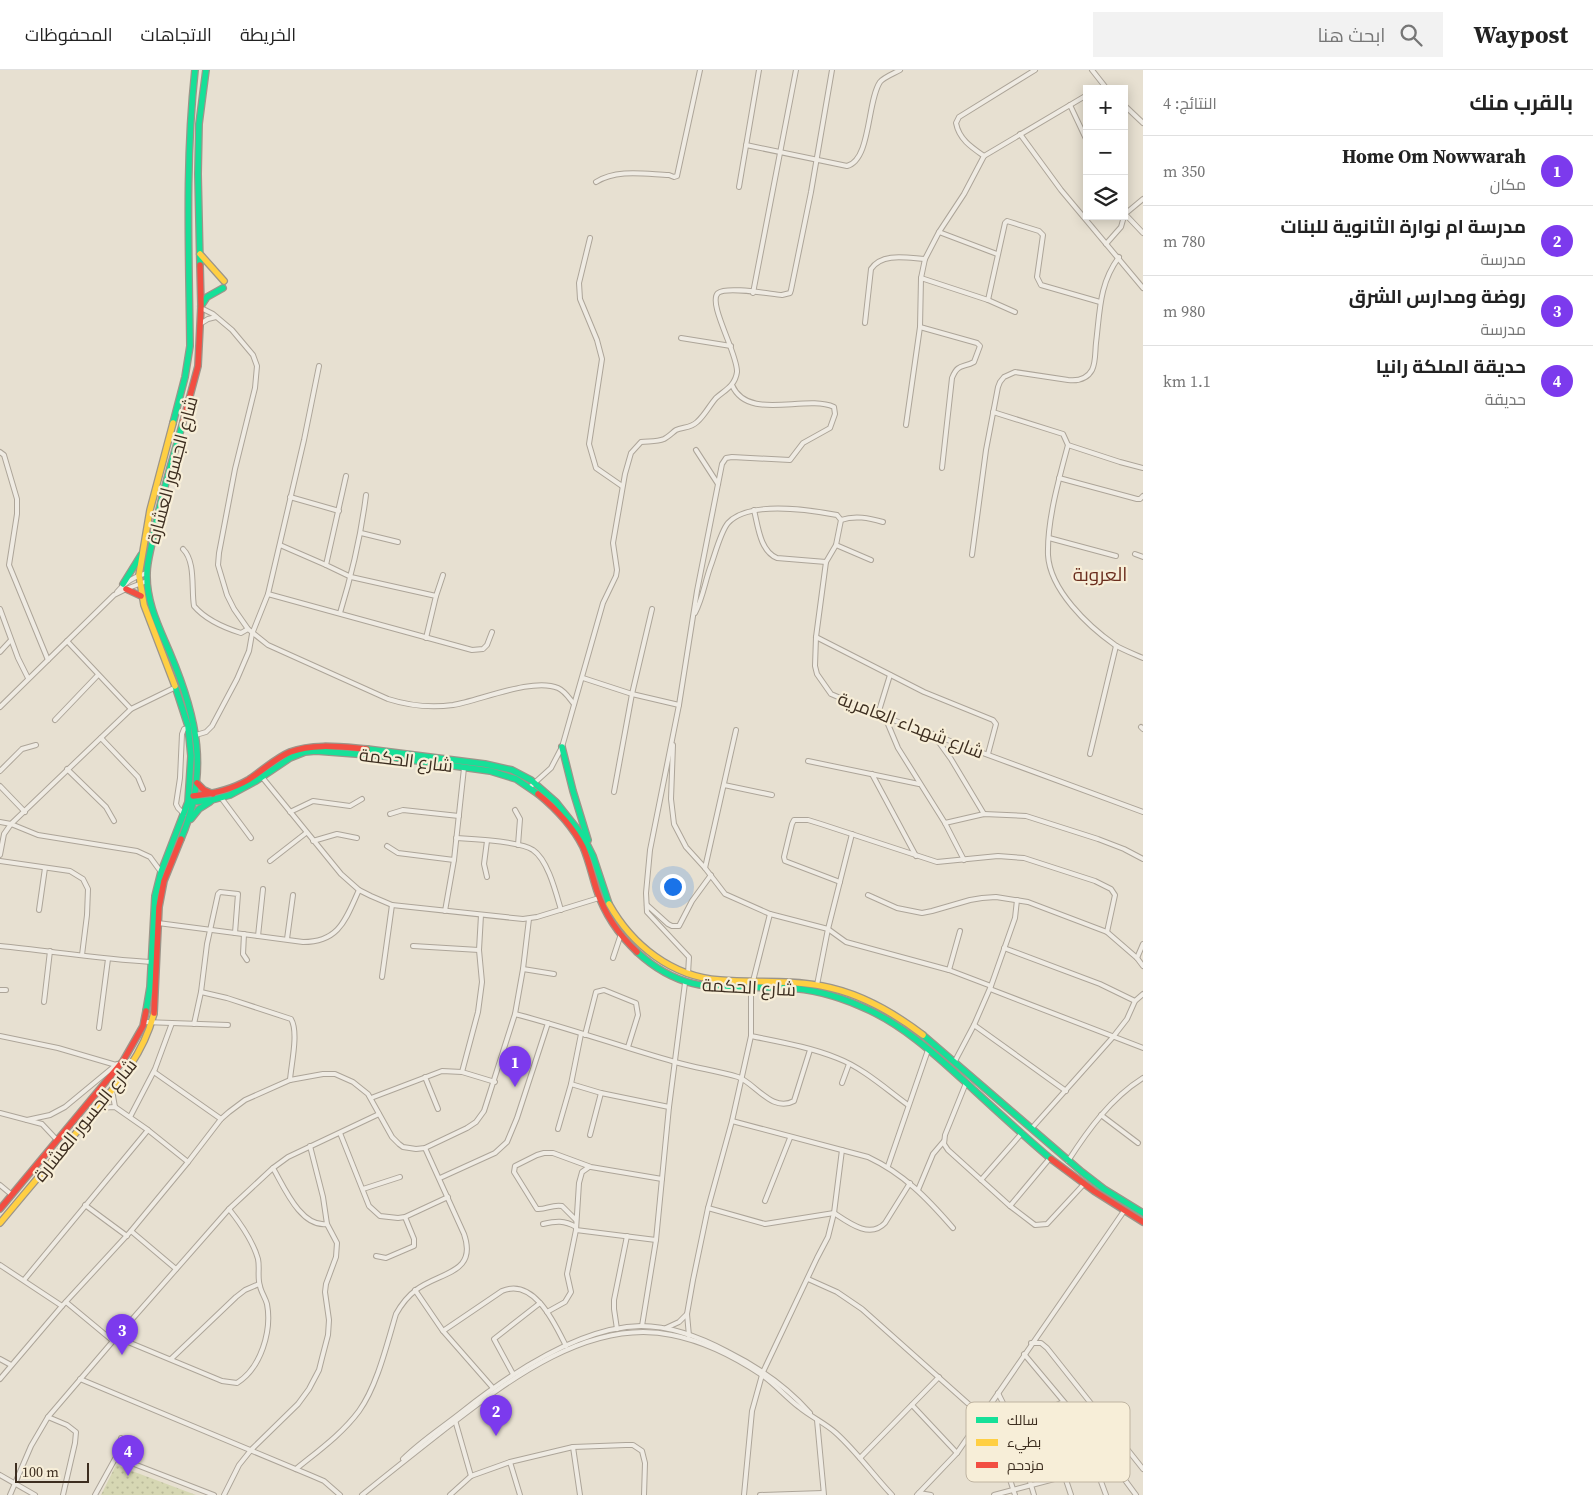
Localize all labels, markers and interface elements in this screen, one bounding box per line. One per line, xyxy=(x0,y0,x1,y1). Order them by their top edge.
search box xyxy=(1093,12,1443,57)
text: Waypost xyxy=(1473,18,1568,51)
icon: search xyxy=(1397,21,1425,49)
text: المحفوظات xyxy=(25,22,113,47)
text: الاتجاهات xyxy=(141,22,212,47)
text: الخريطة xyxy=(240,22,296,47)
text: ابحث هنا xyxy=(1318,22,1385,48)
map controls xyxy=(1083,85,1128,220)
button: + xyxy=(1083,85,1128,130)
text: بالقرب منك xyxy=(1469,88,1573,117)
text: النتائج: 4 xyxy=(1163,92,1217,114)
button: − xyxy=(1083,130,1128,175)
text: Home Om Nowwarah xyxy=(1342,143,1526,169)
text: 350 m xyxy=(1163,160,1205,182)
text: 1 xyxy=(1553,160,1561,182)
text: مكان xyxy=(1490,173,1526,195)
button: layers xyxy=(1083,175,1128,220)
text: مدرسة ام نوارة الثانوية للبنات xyxy=(1280,213,1526,239)
text: 780 m xyxy=(1163,230,1205,252)
text: 2 xyxy=(1553,230,1561,252)
text: مدرسة xyxy=(1480,248,1526,270)
text: روضة ومدارس الشرق xyxy=(1349,283,1526,309)
text: 980 m xyxy=(1163,300,1205,322)
text: 3 xyxy=(1553,300,1561,322)
text: مدرسة xyxy=(1480,318,1526,340)
text: حديقة الملكة رانيا xyxy=(1376,353,1526,379)
text: 1.1 km xyxy=(1163,370,1211,392)
text: 4 xyxy=(1553,370,1561,392)
text: حديقة xyxy=(1485,388,1526,410)
street label: شارع الجسور العشارة xyxy=(140,393,204,547)
district label: العروبة xyxy=(1073,561,1127,587)
street label: شارع شهداء العامرية xyxy=(834,686,988,764)
street label: شارع الحكمة xyxy=(358,742,454,778)
your location xyxy=(660,874,686,900)
street label: شارع الحكمة xyxy=(701,972,797,1002)
pin: 1 xyxy=(499,1046,531,1087)
street label: شارع الجسور العشارة xyxy=(28,1053,142,1187)
pin: 3 xyxy=(106,1314,138,1355)
pin: 2 xyxy=(480,1395,512,1436)
legend xyxy=(966,1402,1130,1482)
text: سالك xyxy=(1007,1410,1038,1430)
text: بطيء xyxy=(1007,1432,1041,1454)
pin: 4 xyxy=(112,1435,144,1476)
text: مزدحم xyxy=(1007,1455,1044,1475)
scale bar xyxy=(15,1460,89,1483)
text: 100 m xyxy=(22,1462,59,1482)

